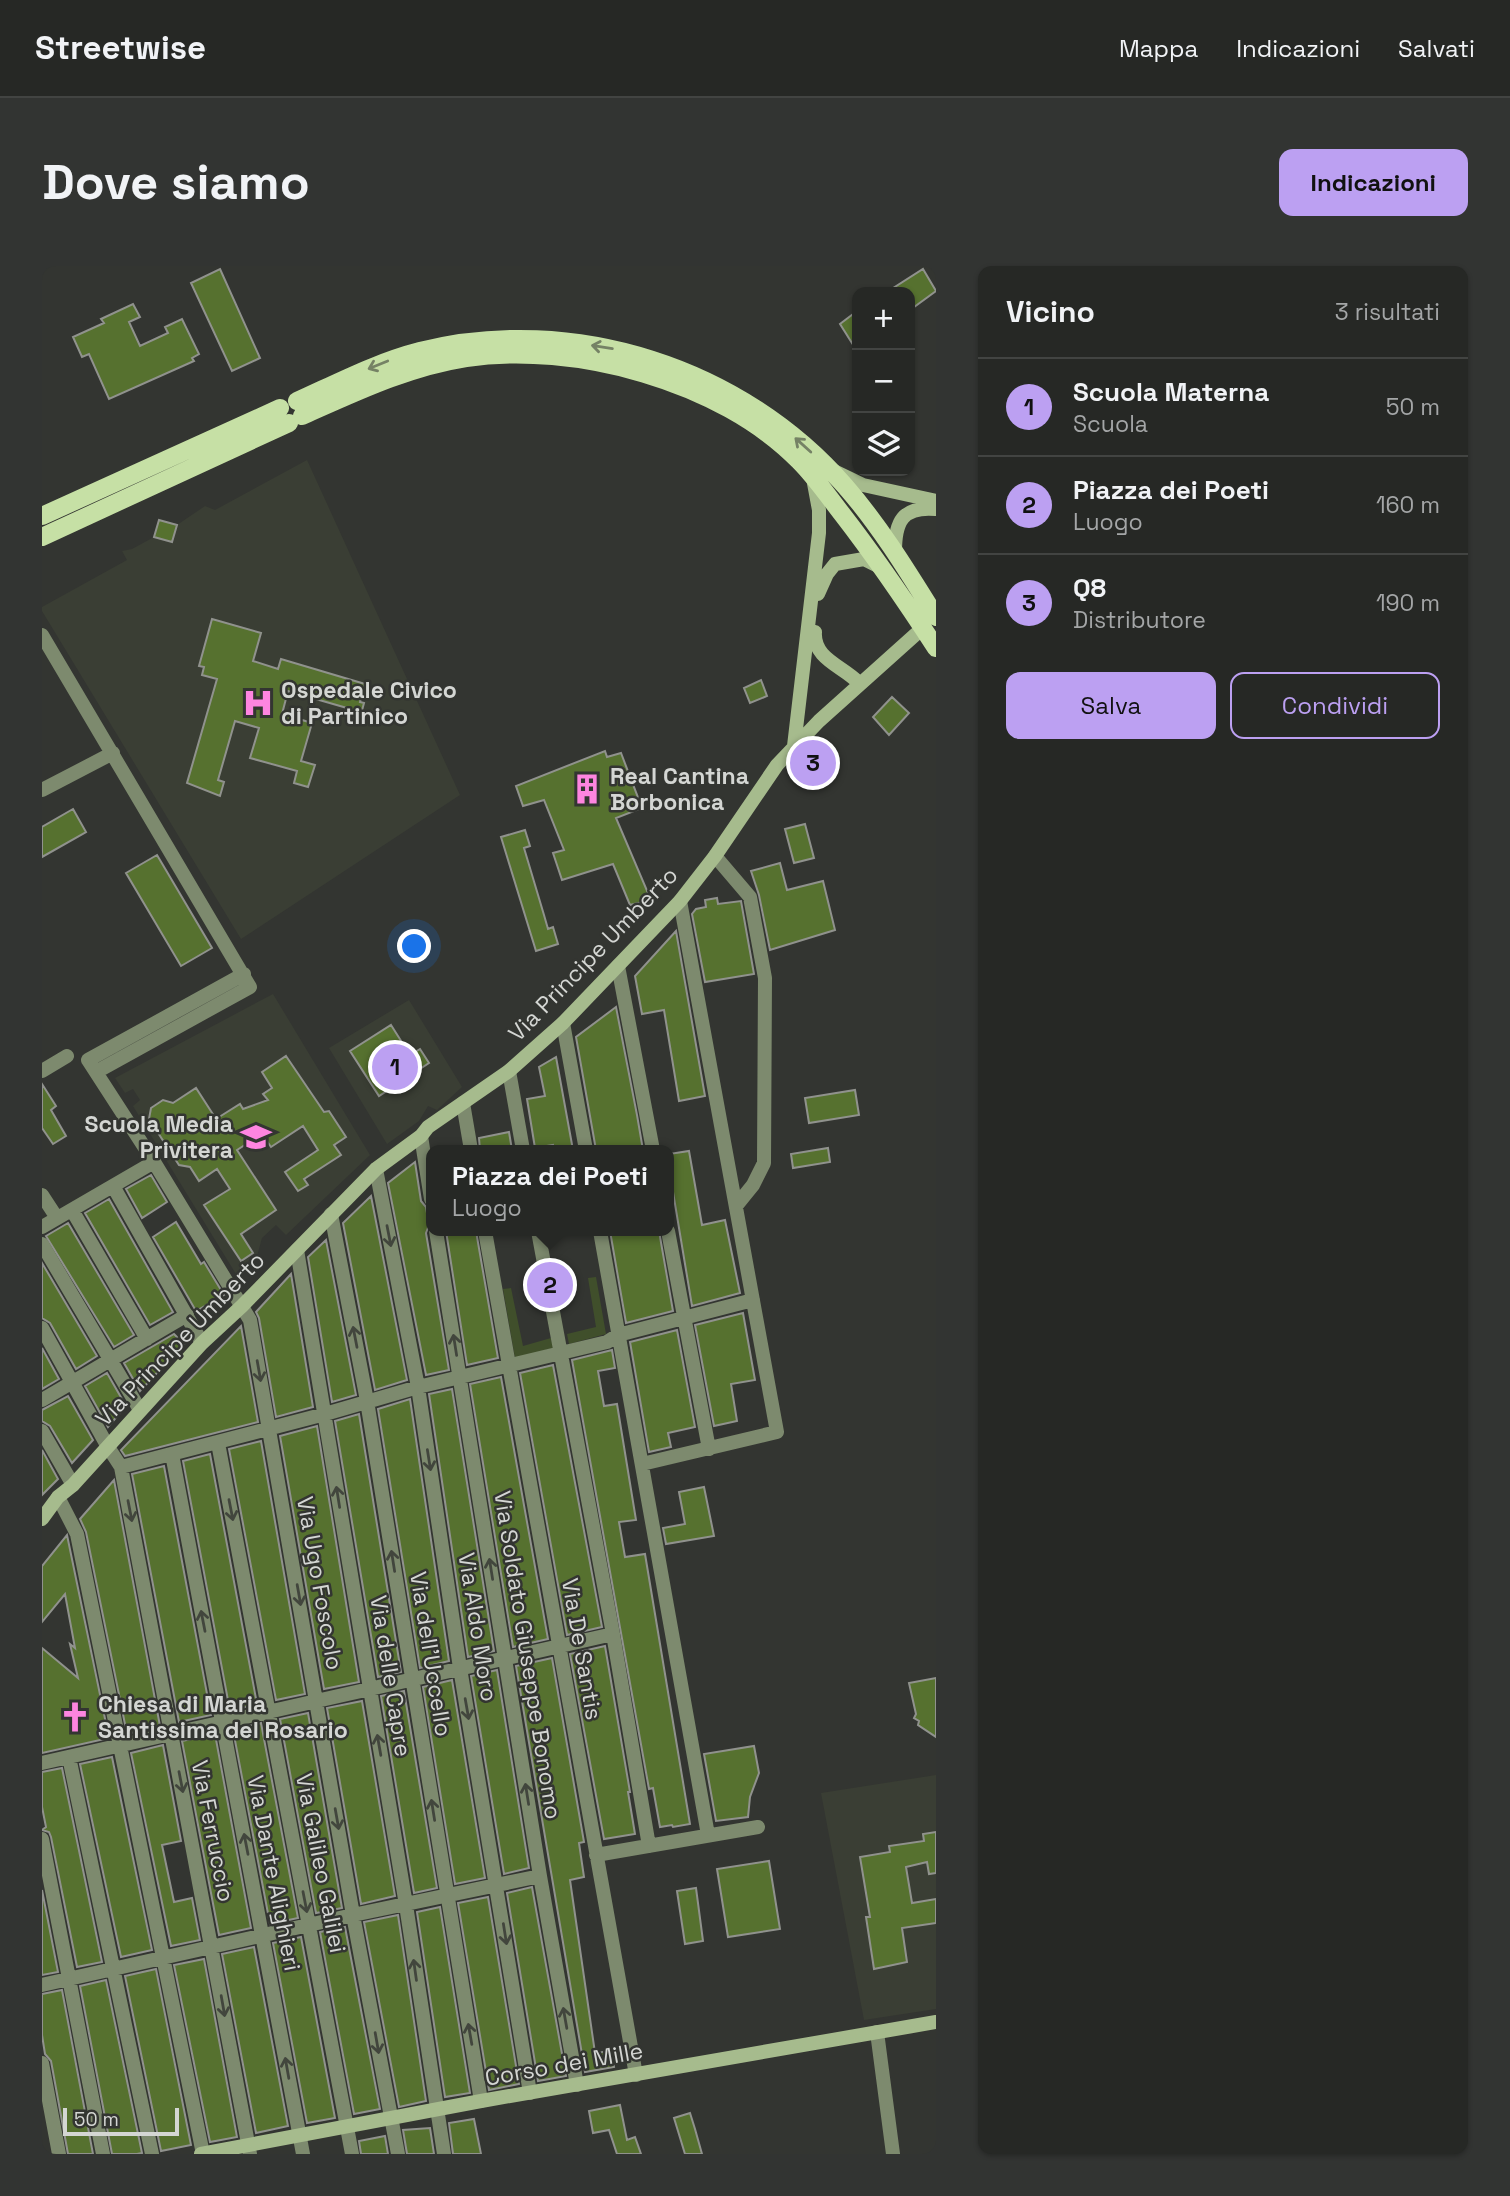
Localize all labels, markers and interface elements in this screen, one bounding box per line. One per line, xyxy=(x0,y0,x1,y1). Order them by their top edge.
text: Streetwise xyxy=(35,27,206,69)
text: Mappa xyxy=(1119,33,1198,64)
text: Indicazioni xyxy=(1236,33,1360,64)
text: Salvati xyxy=(1398,33,1475,64)
button: Indicazioni xyxy=(1279,149,1468,216)
text: Dove siamo xyxy=(42,151,310,213)
map controls xyxy=(852,287,915,476)
button: + xyxy=(852,287,915,350)
text: Vicino xyxy=(1006,292,1095,331)
text: 3 risultati xyxy=(1335,297,1440,327)
one-way arrow xyxy=(591,340,614,353)
button: − xyxy=(852,350,915,413)
one-way arrow xyxy=(368,360,389,373)
text: Scuola Materna xyxy=(1073,375,1269,409)
text: 1 xyxy=(1024,392,1034,422)
text: 50 m xyxy=(1386,392,1440,422)
text: Scuola xyxy=(1073,409,1148,439)
button: layers xyxy=(852,413,915,476)
one-way arrow xyxy=(795,437,812,454)
text: Piazza dei Poeti xyxy=(1073,473,1269,507)
text: 2 xyxy=(1022,490,1036,520)
text: 160 m xyxy=(1376,490,1440,520)
text: Luogo xyxy=(1073,507,1143,537)
text: Q8 xyxy=(1073,571,1106,605)
text: 3 xyxy=(1022,588,1036,618)
text: 190 m xyxy=(1376,588,1440,618)
text: Distributore xyxy=(1073,605,1206,635)
button: Salva xyxy=(1006,672,1216,739)
button: Condividi xyxy=(1230,672,1440,739)
place label: Ospedale Civico di Partinico xyxy=(281,675,457,731)
hospital icon: Ospedale Civico di Partinico xyxy=(241,686,275,720)
pin: 3 xyxy=(790,737,836,789)
place label: Real Cantina Borbonica xyxy=(610,761,749,817)
building icon: Real Cantina Borbonica xyxy=(570,772,604,806)
street label: Via Principe Umberto xyxy=(502,860,684,1048)
your location xyxy=(397,929,431,963)
pin: 1 xyxy=(372,1041,418,1093)
place label: Scuola Media Privitera xyxy=(84,1109,233,1165)
school or university icon: Scuola Media Privitera xyxy=(239,1120,273,1154)
popup xyxy=(426,1145,674,1236)
text: Piazza dei Poeti xyxy=(452,1159,648,1193)
text: Luogo xyxy=(452,1193,522,1223)
one-way arrow xyxy=(383,1224,396,1247)
street label: Via Principe Umberto xyxy=(89,1245,271,1433)
pin: 2 xyxy=(527,1259,573,1311)
one-way arrow xyxy=(348,1326,361,1348)
one-way arrow xyxy=(448,1334,461,1357)
one-way arrow xyxy=(253,1359,267,1382)
one-way arrow xyxy=(423,1449,436,1471)
one-way arrow xyxy=(331,1486,344,1509)
street label: Via Soldato Giuseppe Bonomo xyxy=(487,1489,569,1821)
street label: Via Ugo Foscolo xyxy=(290,1494,350,1672)
one-way arrow xyxy=(224,1498,238,1521)
one-way arrow xyxy=(123,1499,137,1521)
one-way arrow xyxy=(386,1550,399,1573)
street label: Via Aldo Moro xyxy=(451,1550,505,1704)
one-way arrow xyxy=(484,1558,497,1581)
street label: Via dell'Uccello xyxy=(403,1569,459,1739)
street label: Via De Santis xyxy=(555,1576,609,1722)
one-way arrow xyxy=(293,1583,306,1606)
street label: Via delle Capre xyxy=(363,1593,419,1759)
one-way arrow xyxy=(195,1610,209,1632)
place label: Chiesa di Maria Santissima del Rosario xyxy=(98,1689,348,1745)
one-way arrow xyxy=(461,1698,475,1720)
church icon: Chiesa di Maria Santissima del Rosario xyxy=(58,1700,92,1734)
one-way arrow xyxy=(372,1735,385,1757)
street label: Via Ferruccio xyxy=(185,1758,241,1904)
one-way arrow xyxy=(174,1770,188,1793)
street label: Via Galileo Galilei xyxy=(289,1771,353,1955)
street label: Via Dante Alighieri xyxy=(240,1773,308,1973)
one-way arrow xyxy=(520,1783,533,1806)
one-way arrow xyxy=(426,1799,439,1822)
one-way arrow xyxy=(331,1807,344,1830)
one-way arrow xyxy=(238,1833,252,1856)
one-way arrow xyxy=(299,1890,312,1913)
one-way arrow xyxy=(499,1922,512,1945)
one-way arrow xyxy=(409,1959,422,1982)
one-way arrow xyxy=(217,1994,230,2017)
one-way arrow xyxy=(558,2007,571,2030)
one-way arrow xyxy=(463,2023,476,2046)
one-way arrow xyxy=(371,2031,384,2054)
street label: Corso dei Mille xyxy=(483,2035,645,2093)
one-way arrow xyxy=(280,2057,293,2080)
scale bar xyxy=(63,2105,178,2137)
text: 50 m xyxy=(74,2107,119,2132)

